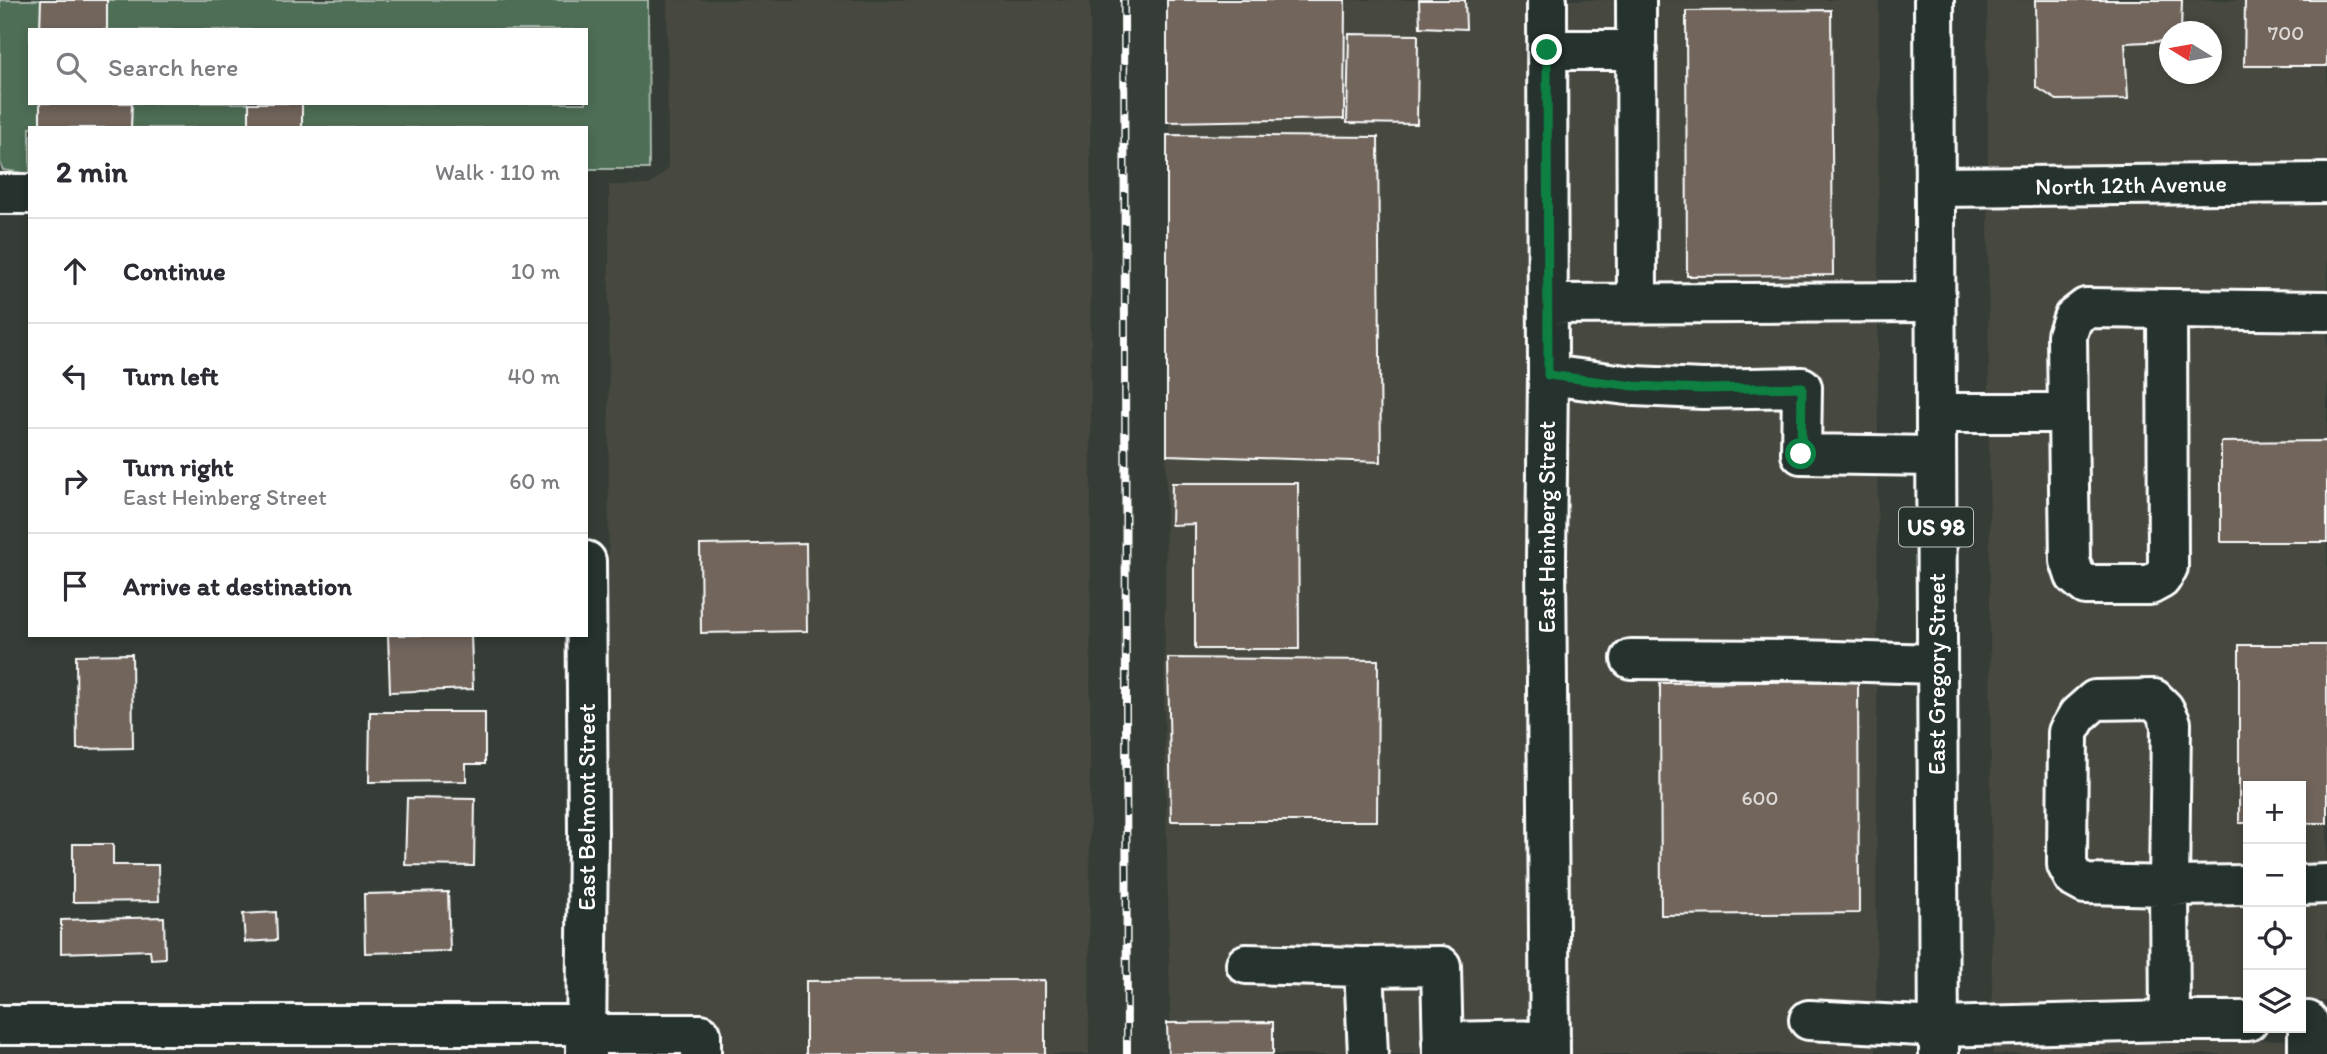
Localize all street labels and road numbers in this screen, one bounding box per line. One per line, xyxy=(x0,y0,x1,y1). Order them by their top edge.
street label: North 12th Avenue xyxy=(2035,168,2227,201)
street label: East Heinberg Street xyxy=(1532,421,1561,633)
road number: US 98 xyxy=(1899,508,1973,547)
street label: East Gregory Street xyxy=(1922,573,1951,775)
street label: East Belmont Street xyxy=(572,703,601,911)

